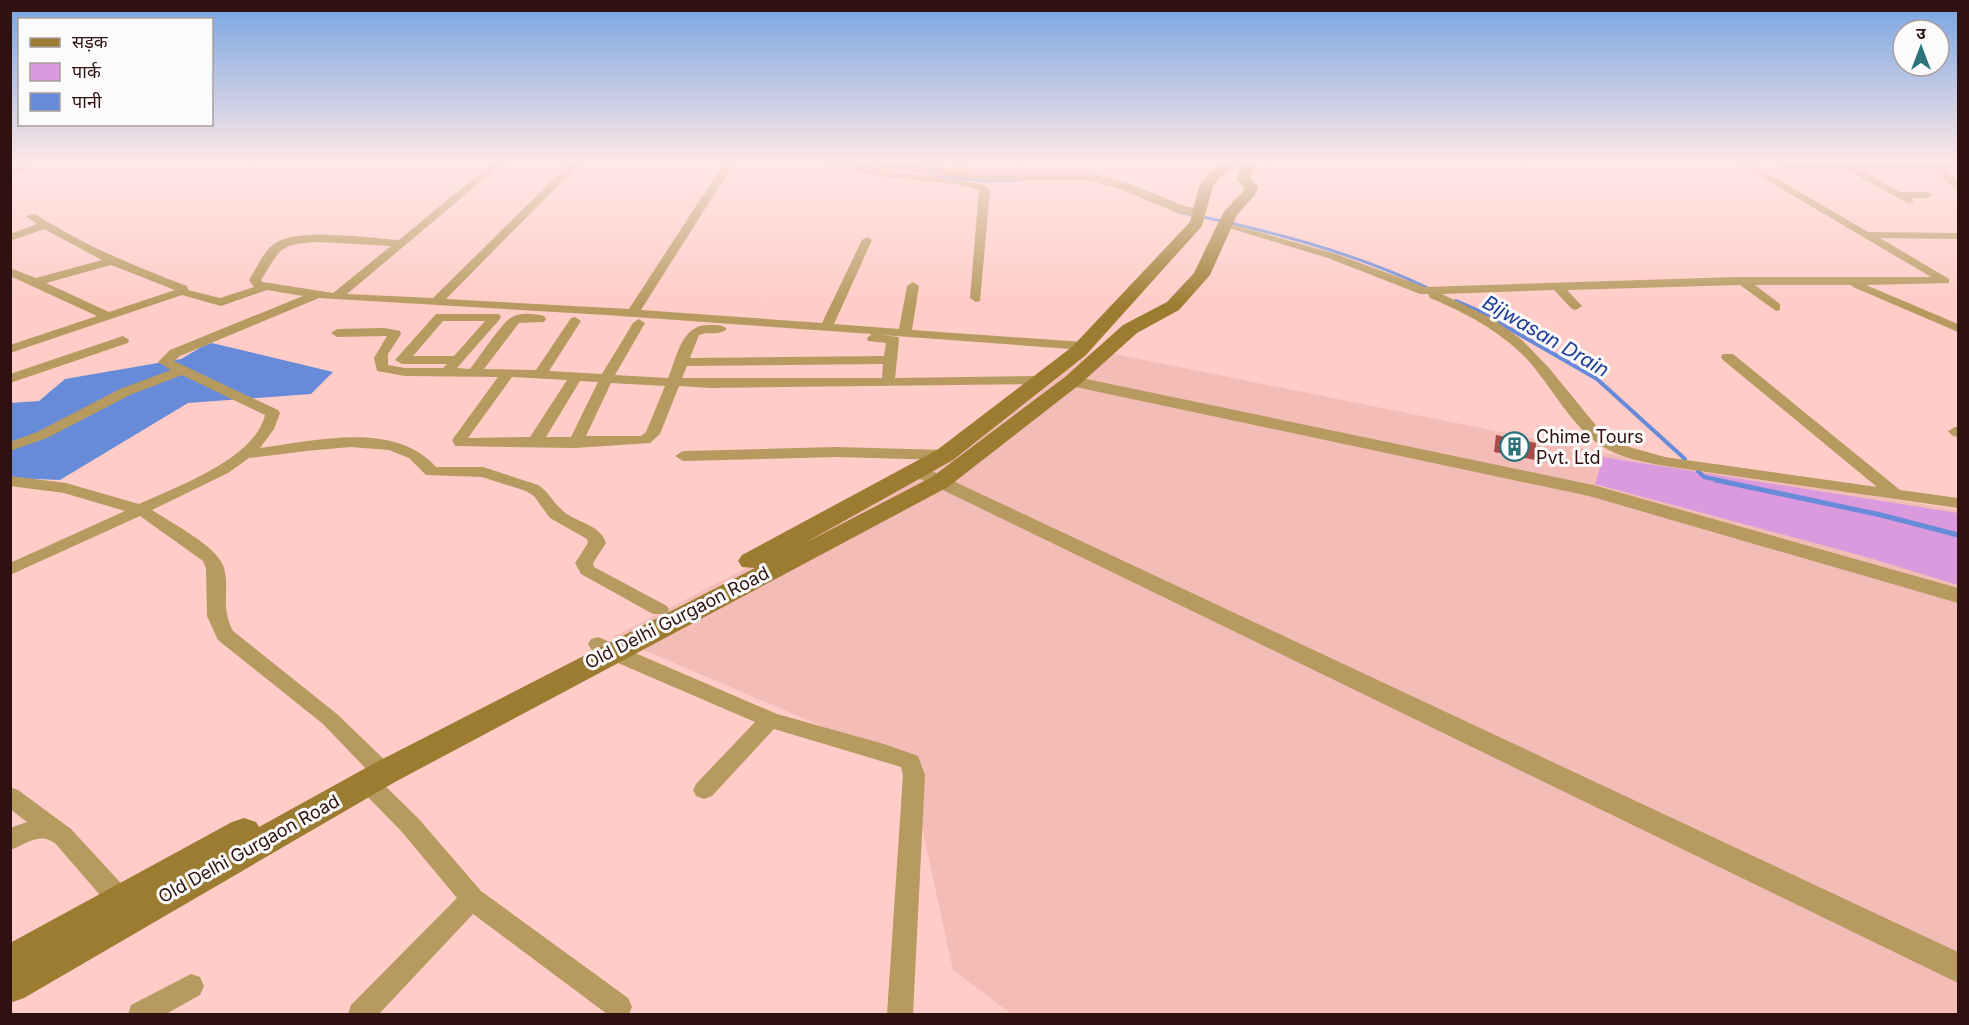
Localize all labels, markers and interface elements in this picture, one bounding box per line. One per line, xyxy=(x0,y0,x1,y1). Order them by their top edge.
legend xyxy=(18,18,213,126)
north arrow xyxy=(1891,18,1951,78)
text: उ xyxy=(1916,23,1926,43)
text: सड़क xyxy=(72,31,109,52)
text: पार्क xyxy=(72,61,102,82)
text: पानी xyxy=(72,91,102,112)
water label: Bijwasan Drain xyxy=(1479,290,1613,382)
place label: Chime Tours Pvt. Ltd xyxy=(1536,426,1643,468)
building icon: Chime Tours Pvt. Ltd xyxy=(1499,431,1531,463)
street label: Old Delhi Gurgaon Road xyxy=(581,562,772,673)
street label: Old Delhi Gurgaon Road xyxy=(155,790,343,907)

